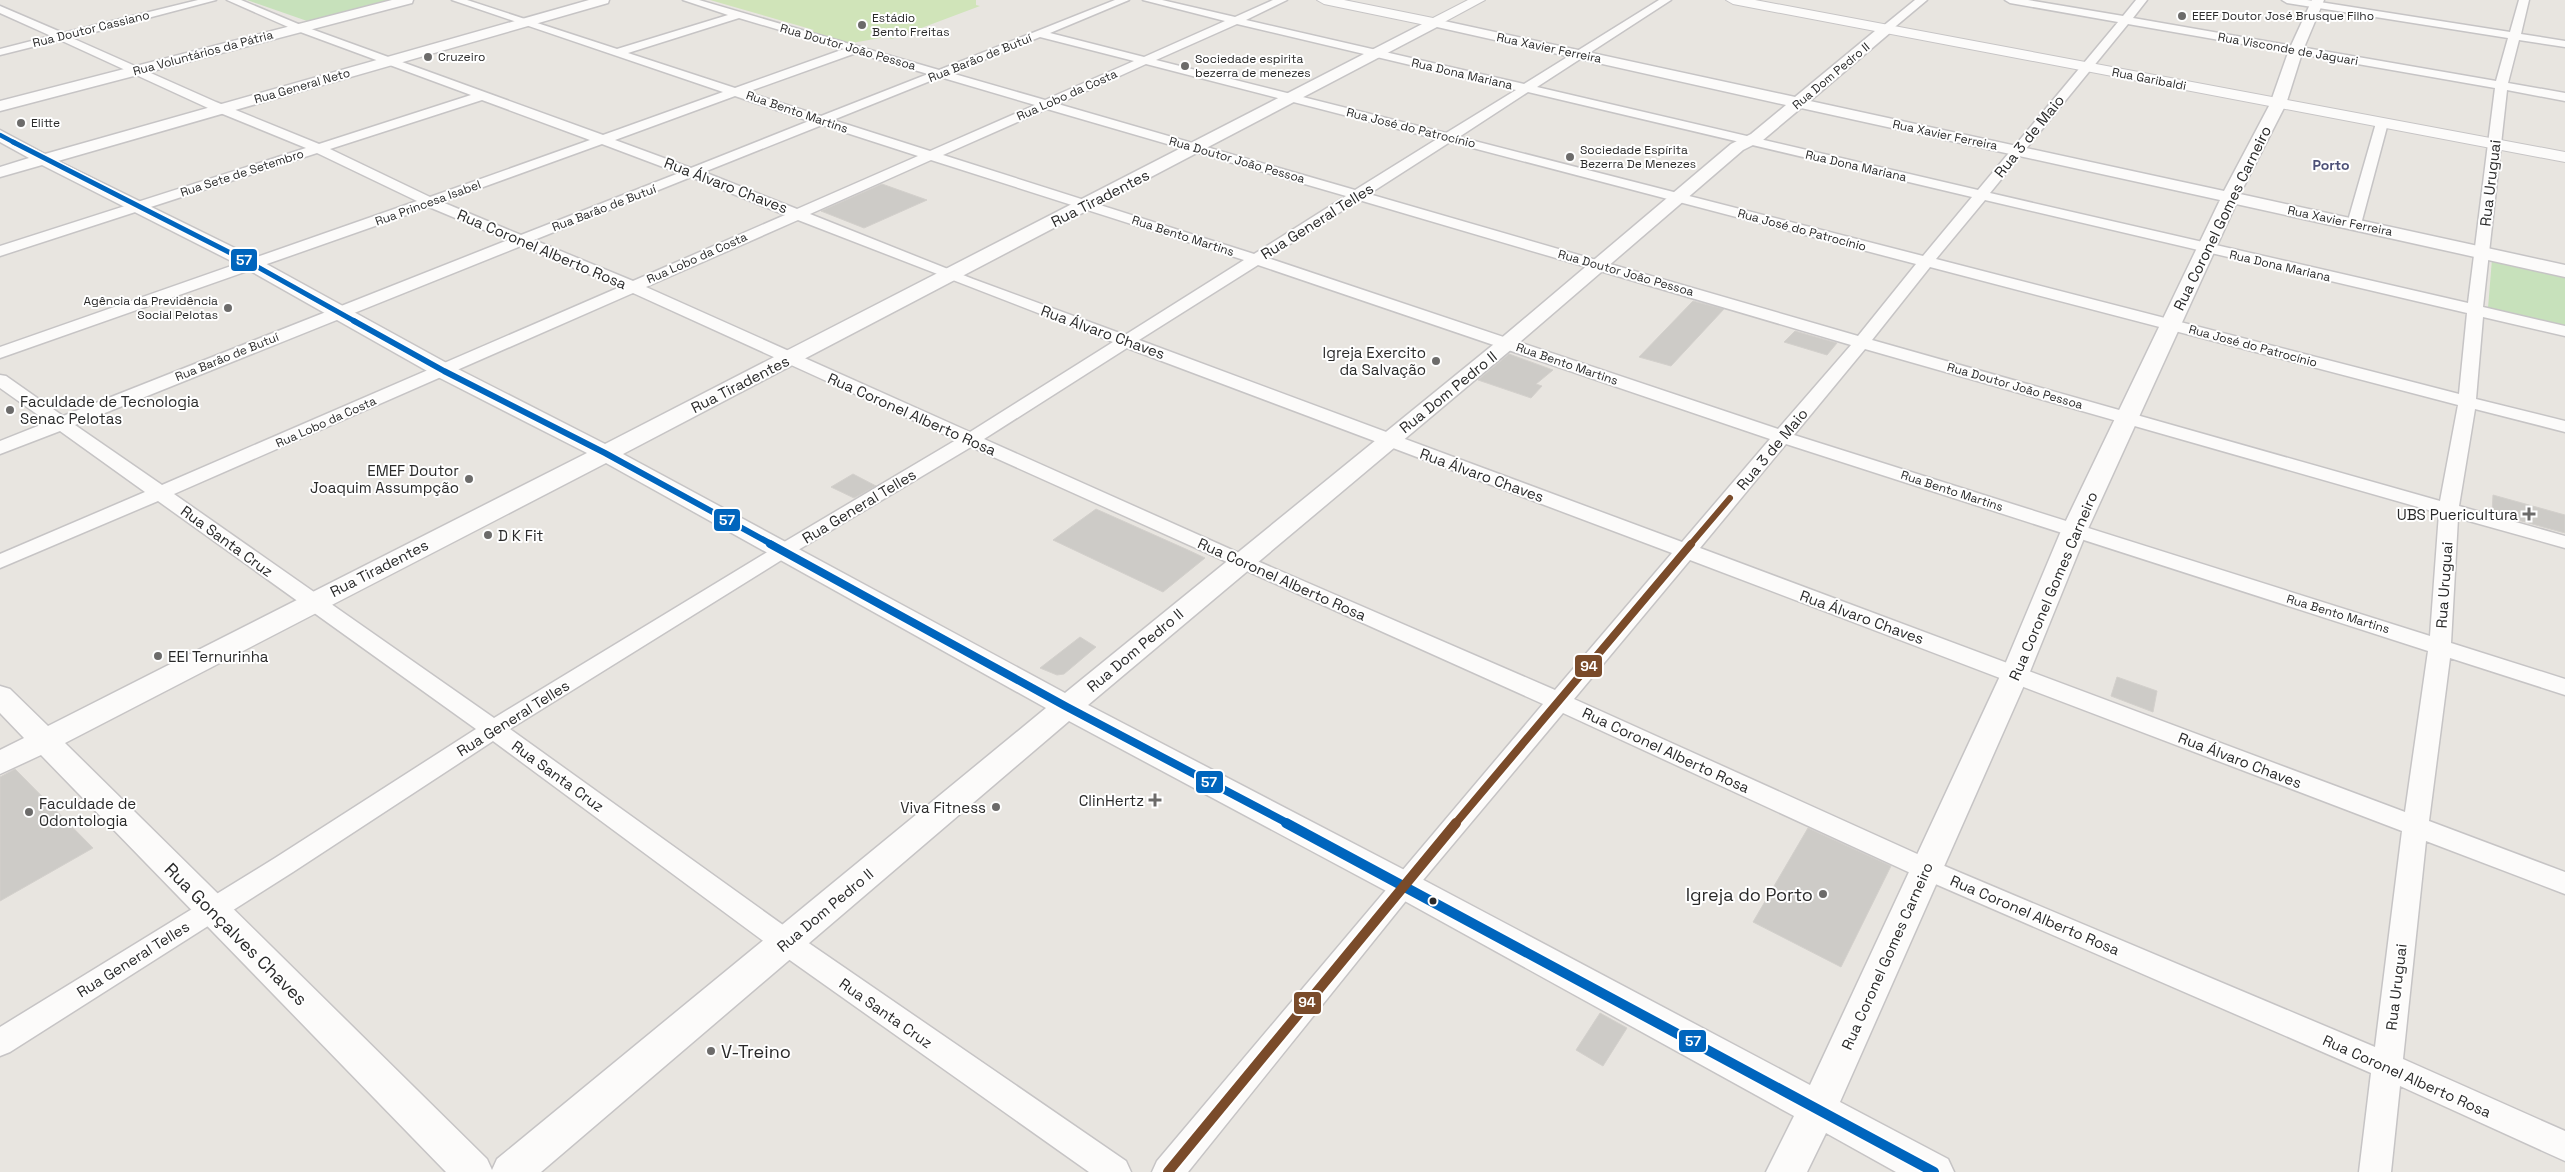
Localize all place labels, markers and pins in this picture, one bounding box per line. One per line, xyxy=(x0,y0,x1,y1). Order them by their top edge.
place label: EEEF Doutor José Brusque Filho xyxy=(2192,8,2374,24)
place label: Estádio Bento Freitas xyxy=(872,10,950,40)
marker: EEEF Doutor José Brusque Filho xyxy=(2176,10,2188,22)
marker: Estádio Bento Freitas xyxy=(856,19,868,31)
place label: Cruzeiro xyxy=(438,49,485,65)
marker: Cruzeiro xyxy=(422,51,434,63)
place label: Sociedade espirita bezerra de menezes xyxy=(1195,51,1311,81)
marker: Sociedade espirita bezerra de menezes xyxy=(1179,60,1191,72)
place label: Elitte xyxy=(31,115,60,131)
marker: Elitte xyxy=(15,117,27,129)
place label: Sociedade Espírita Bezerra De Menezes xyxy=(1580,142,1696,172)
marker: Sociedade Espírita Bezerra De Menezes xyxy=(1564,151,1576,163)
place label: Agência da Previdência Social Pelotas xyxy=(83,293,218,323)
marker: Agência da Previdência Social Pelotas xyxy=(222,302,234,314)
place label: Igreja Exercito da Salvação xyxy=(1323,343,1426,379)
marker: Igreja Exercito da Salvação xyxy=(1430,355,1442,367)
place label: Faculdade de Tecnologia Senac Pelotas xyxy=(20,392,200,428)
marker: Faculdade de Tecnologia Senac Pelotas xyxy=(4,404,16,416)
place label: EMEF Doutor Joaquim Assumpção xyxy=(310,461,459,497)
marker: EMEF Doutor Joaquim Assumpção xyxy=(463,473,475,485)
place label: UBS Puericultura xyxy=(2397,505,2518,524)
marker: UBS Puericultura xyxy=(2522,507,2536,521)
place label: D K Fit xyxy=(498,526,544,545)
marker: D K Fit xyxy=(482,529,494,541)
place label: EEI Ternurinha xyxy=(168,647,269,666)
marker: EEI Ternurinha xyxy=(152,650,164,662)
place label: ClinHertz xyxy=(1079,791,1144,810)
marker: ClinHertz xyxy=(1148,793,1162,807)
place label: Faculdade de Odontologia xyxy=(39,794,136,830)
place label: Viva Fitness xyxy=(900,798,986,817)
marker: Viva Fitness xyxy=(990,801,1002,813)
marker: Faculdade de Odontologia xyxy=(23,806,35,818)
place label: Igreja do Porto xyxy=(1686,883,1813,906)
marker: Igreja do Porto xyxy=(1817,888,1829,900)
unlabelled marker xyxy=(1428,896,1438,906)
place label: V-Treino xyxy=(721,1040,791,1063)
marker: V-Treino xyxy=(705,1045,717,1057)

